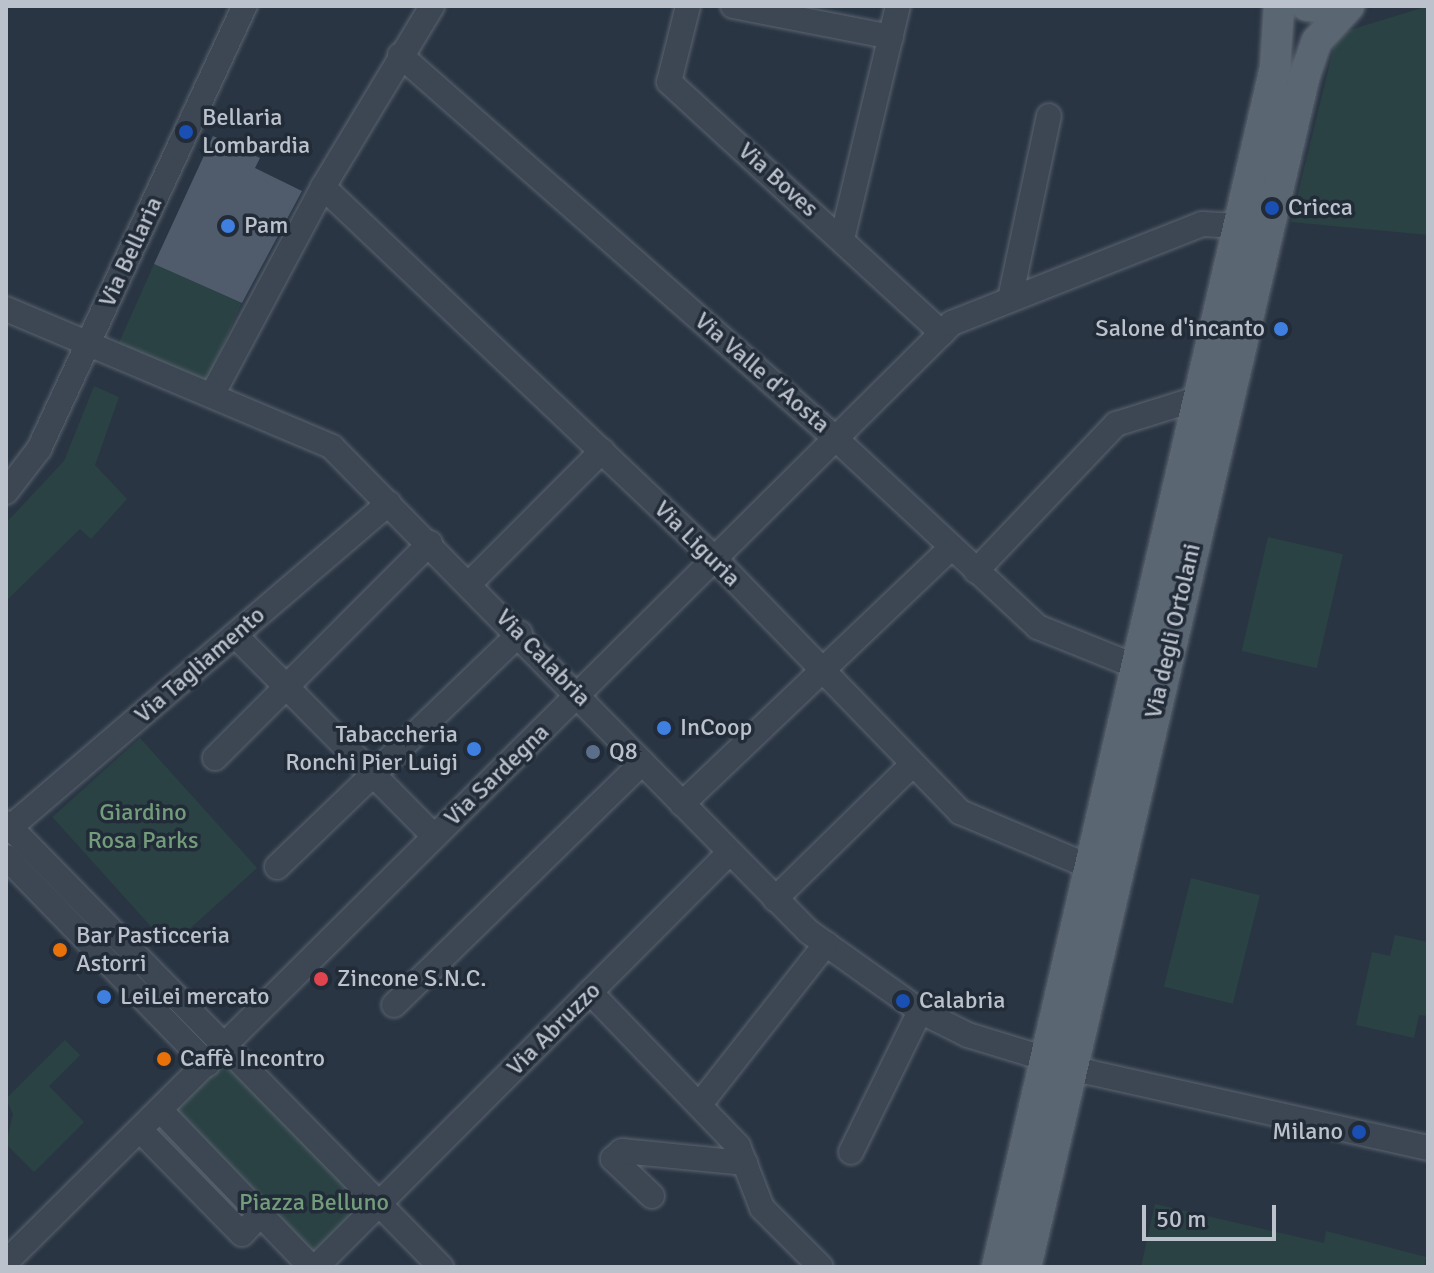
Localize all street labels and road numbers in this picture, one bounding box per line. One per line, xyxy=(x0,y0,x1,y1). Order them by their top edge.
street label: Via Boves xyxy=(732,137,824,223)
street label: Via Bellaria xyxy=(93,192,169,312)
street label: Via Valle d'Aosta xyxy=(689,307,835,439)
street label: Via Liguria xyxy=(648,495,746,593)
street label: Via degli Ortolani xyxy=(1139,541,1207,721)
street label: Via Tagliamento xyxy=(129,601,271,729)
street label: Via Calabria xyxy=(490,603,596,713)
street label: Via Sardegna xyxy=(439,718,555,832)
street label: Via Abruzzo xyxy=(501,976,607,1082)

